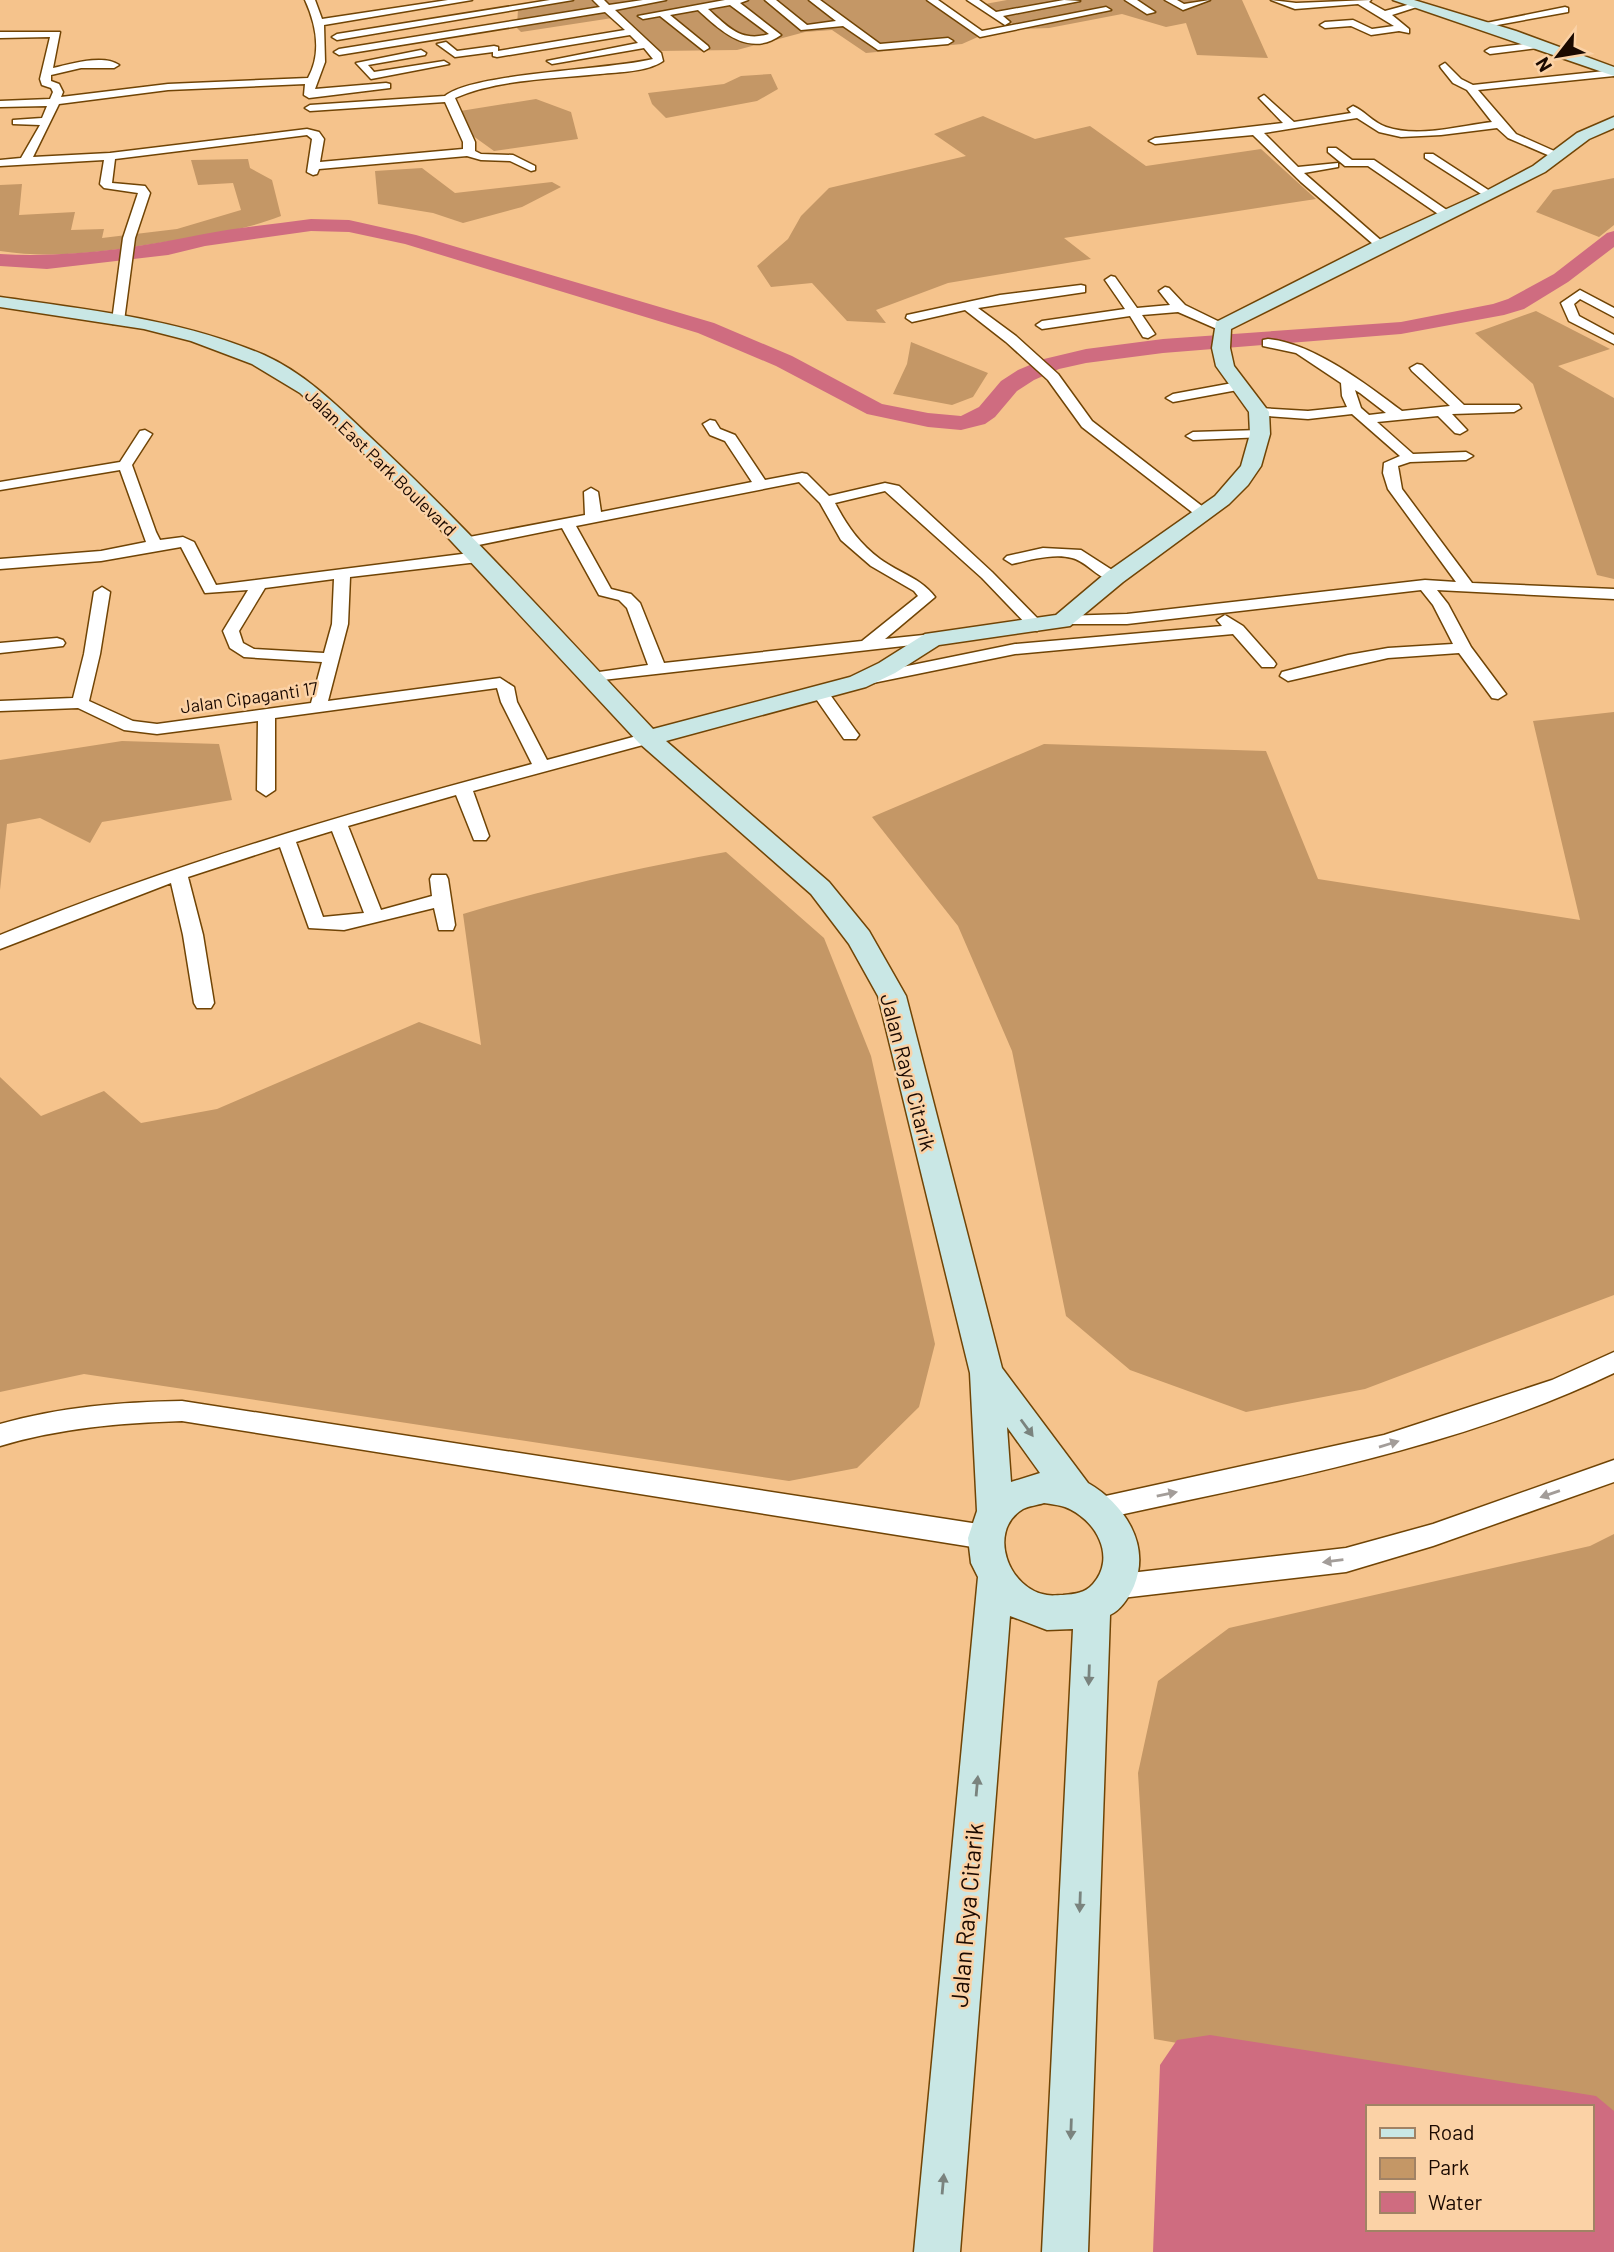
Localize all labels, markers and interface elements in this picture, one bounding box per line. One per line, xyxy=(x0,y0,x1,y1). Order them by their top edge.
north arrow xyxy=(1523,21,1593,91)
text: N xyxy=(1530,54,1556,76)
street label: Jalan East Park Boulevard xyxy=(301,384,461,540)
street label: Jalan Cipaganti 17 xyxy=(179,676,320,718)
street label: Jalan Raya Citarik xyxy=(876,991,942,1153)
one-way arrow xyxy=(1020,1419,1034,1437)
one-way arrow xyxy=(1379,1439,1400,1449)
one-way arrow xyxy=(1156,1488,1178,1499)
one-way arrow xyxy=(1539,1489,1560,1500)
one-way arrow xyxy=(1322,1556,1344,1567)
one-way arrow xyxy=(1084,1664,1095,1686)
one-way arrow xyxy=(972,1775,983,1797)
street label: Jalan Raya Citarik xyxy=(943,1822,989,2008)
one-way arrow xyxy=(1074,1891,1085,1913)
legend xyxy=(1366,2105,1593,2231)
one-way arrow xyxy=(1065,2119,1076,2141)
text: Road xyxy=(1428,2119,1474,2144)
text: Park xyxy=(1428,2154,1469,2179)
one-way arrow xyxy=(938,2173,949,2195)
text: Water xyxy=(1428,2189,1483,2214)

